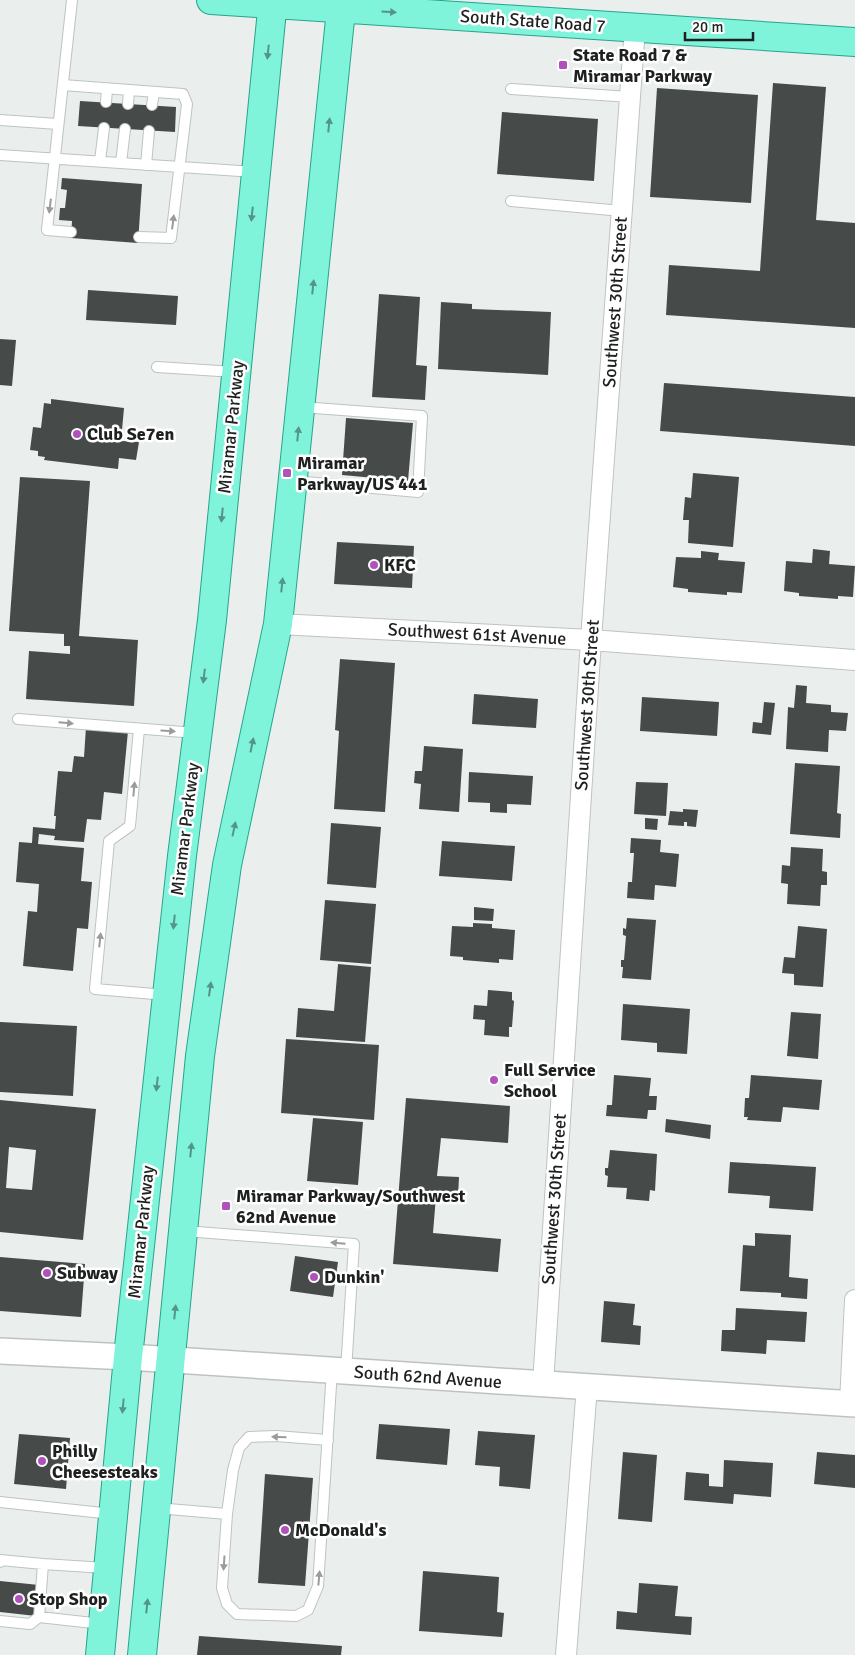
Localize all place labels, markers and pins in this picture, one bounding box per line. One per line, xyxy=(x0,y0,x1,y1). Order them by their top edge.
place label: State Road 7 & Miramar Parkway xyxy=(573,44,712,87)
marker: State Road 7 & Miramar Parkway xyxy=(557,59,569,71)
place label: Club Se7en xyxy=(87,423,174,445)
marker: Club Se7en xyxy=(71,428,83,440)
place label: Miramar Parkway/US 441 xyxy=(297,452,428,495)
marker: Miramar Parkway/US 441 xyxy=(281,467,293,479)
place label: KFC xyxy=(384,554,416,576)
marker: KFC xyxy=(368,559,380,571)
place label: Full Service School xyxy=(504,1059,596,1102)
marker: Full Service School xyxy=(488,1074,500,1086)
place label: Miramar Parkway/Southwest 62nd Avenue xyxy=(236,1185,466,1228)
marker: Miramar Parkway/Southwest 62nd Avenue xyxy=(220,1200,232,1212)
place label: Subway xyxy=(57,1262,118,1284)
place label: Dunkin' xyxy=(324,1266,384,1288)
marker: Subway xyxy=(41,1267,53,1279)
marker: Dunkin' xyxy=(308,1271,320,1283)
place label: Philly Cheesesteaks xyxy=(52,1440,158,1483)
marker: Philly Cheesesteaks xyxy=(36,1455,48,1467)
place label: McDonald's xyxy=(295,1519,386,1541)
marker: McDonald's xyxy=(279,1524,291,1536)
place label: Stop Shop xyxy=(29,1588,108,1610)
marker: Stop Shop xyxy=(13,1593,25,1605)

